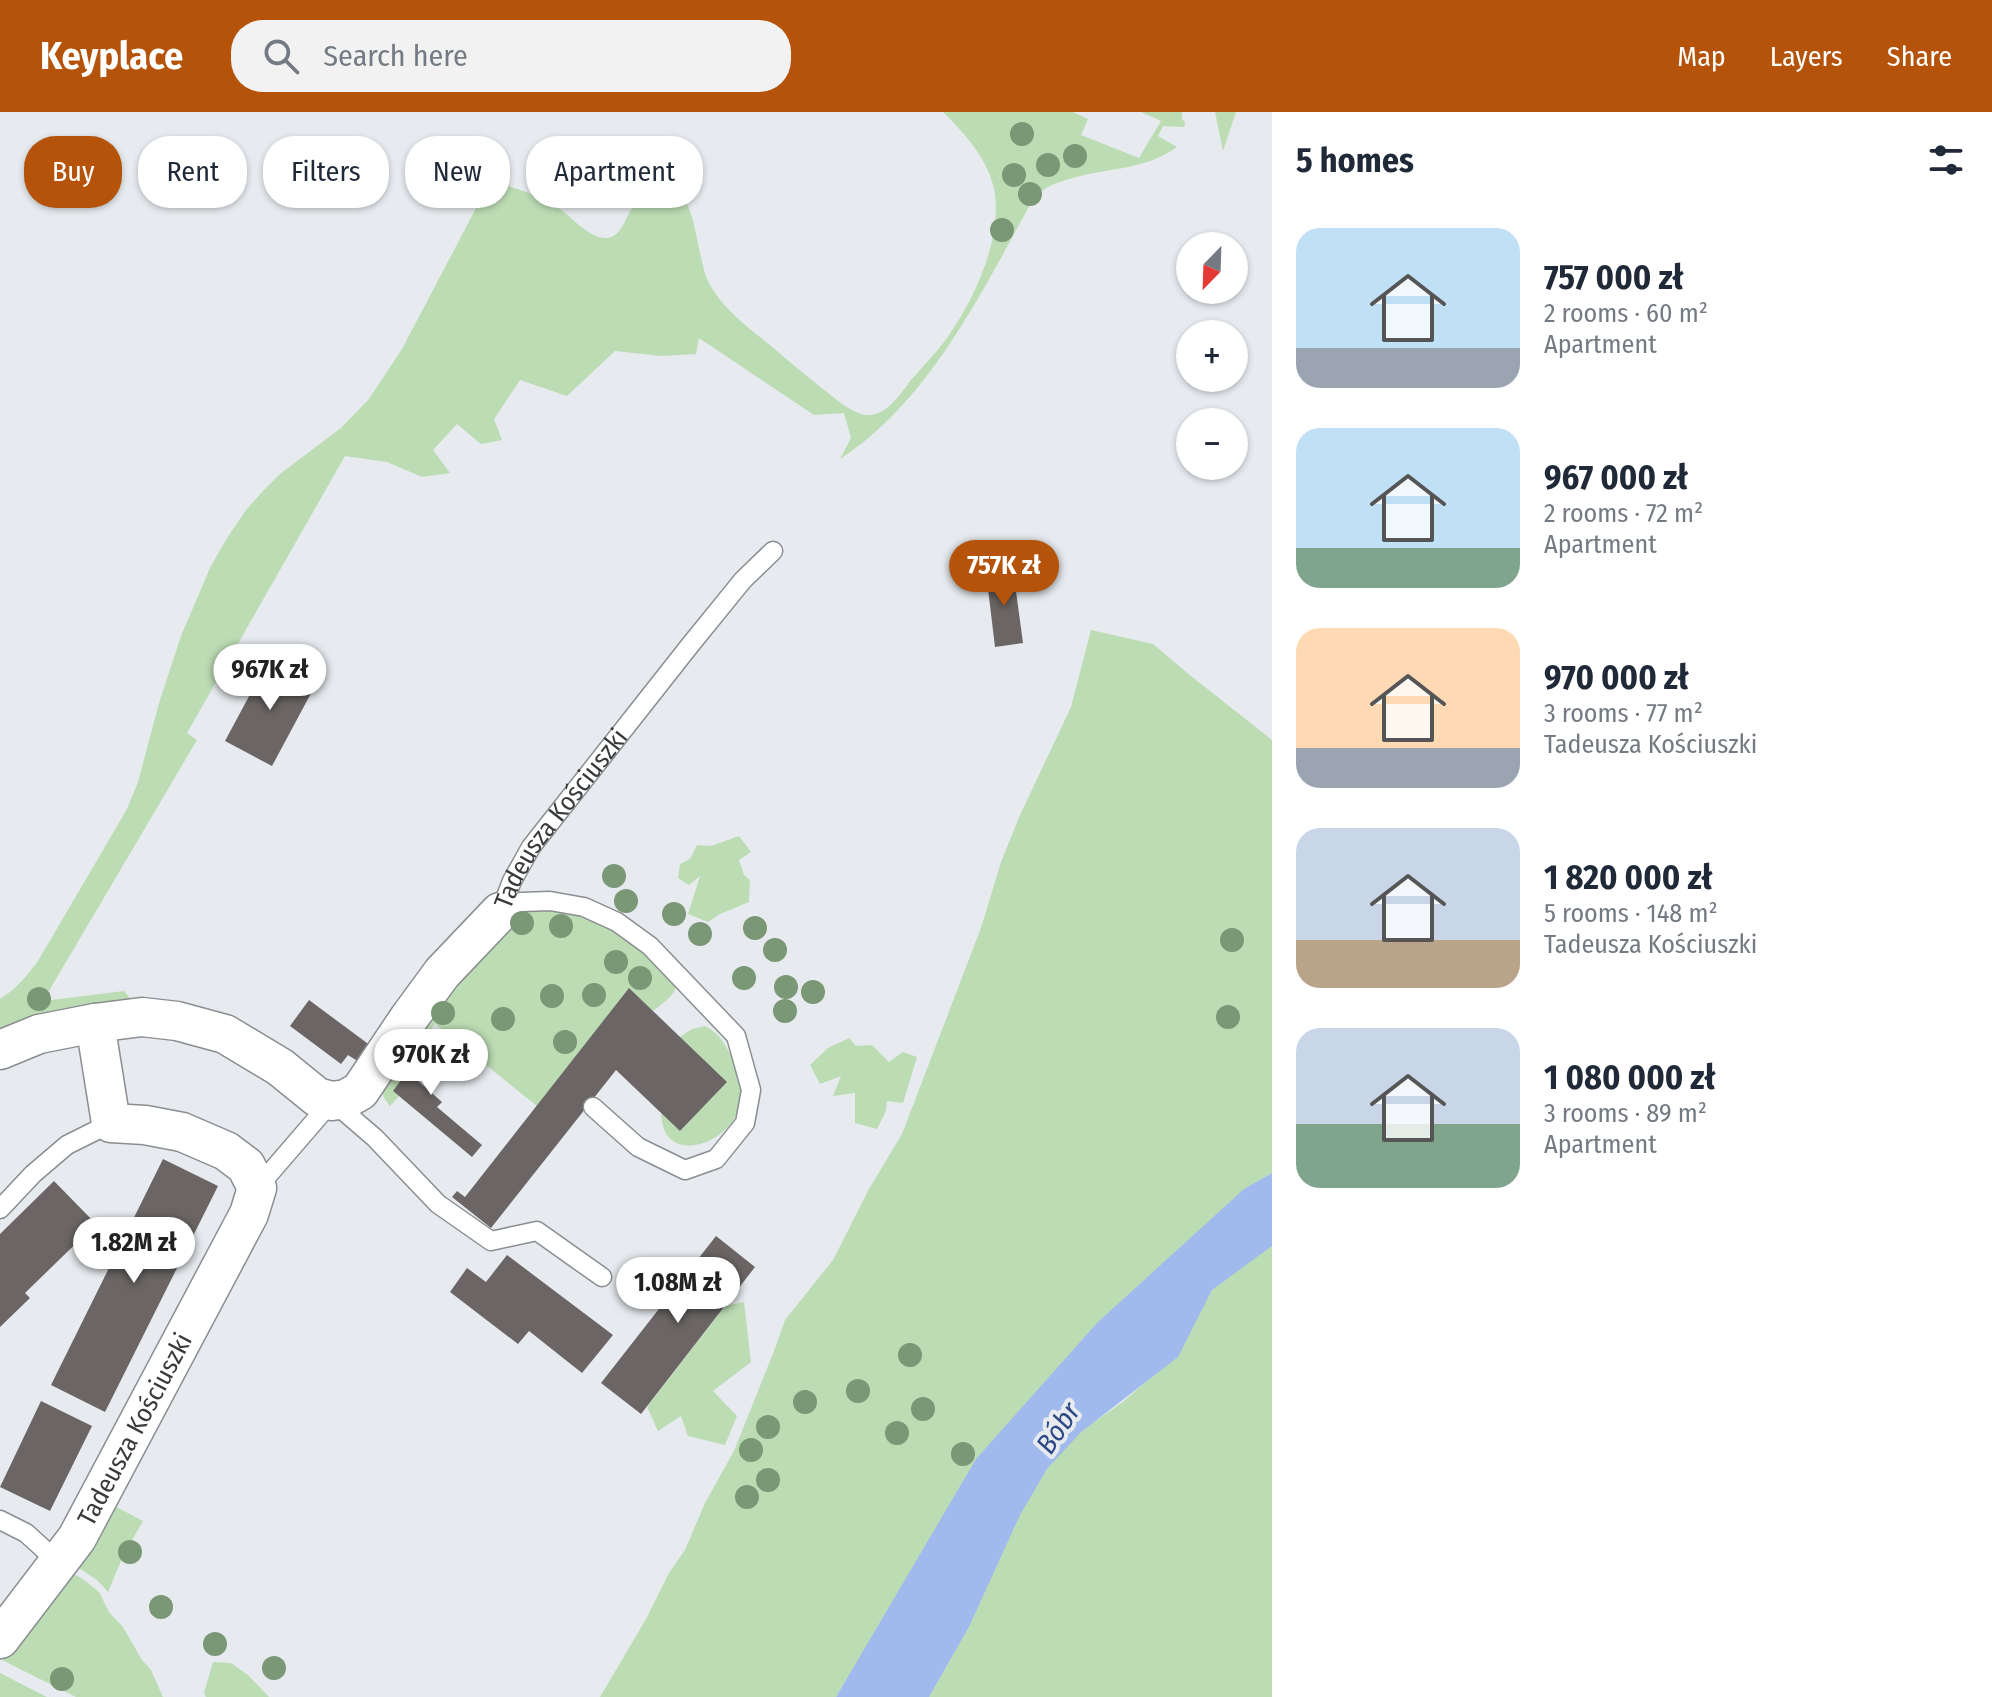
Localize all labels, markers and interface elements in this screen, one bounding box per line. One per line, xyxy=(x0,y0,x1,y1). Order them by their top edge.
search box xyxy=(231,20,791,92)
text: Keyplace xyxy=(40,33,183,79)
icon: search xyxy=(259,34,303,78)
text: Search here xyxy=(323,38,468,74)
text: Map xyxy=(1677,40,1726,73)
text: Layers xyxy=(1770,40,1843,73)
text: Share xyxy=(1887,40,1952,73)
chip: Buy xyxy=(24,136,122,208)
chip: Rent xyxy=(138,136,247,208)
chip: Filters xyxy=(263,136,389,208)
chip: New xyxy=(405,136,510,208)
chip: Apartment xyxy=(526,136,703,208)
icon: filters xyxy=(1924,138,1968,182)
text: 5 homes xyxy=(1296,140,1414,181)
north arrow xyxy=(1176,232,1248,304)
map controls xyxy=(1176,232,1248,480)
text: 757 000 zł xyxy=(1544,257,1683,298)
icon: home xyxy=(1360,260,1456,356)
text: 2 rooms · 60 m² xyxy=(1544,298,1708,329)
button: + xyxy=(1176,320,1248,392)
text: Apartment xyxy=(1544,329,1657,360)
button: − xyxy=(1176,408,1248,480)
text: 967 000 zł xyxy=(1544,457,1688,498)
icon: home xyxy=(1360,460,1456,556)
text: 2 rooms · 72 m² xyxy=(1544,498,1703,529)
text: Apartment xyxy=(1544,529,1657,560)
pin: 757K zł xyxy=(930,540,1078,608)
text: 757K zł xyxy=(967,550,1041,581)
pin: 967K zł xyxy=(196,644,344,712)
text: 967K zł xyxy=(231,654,309,685)
text: 970 000 zł xyxy=(1544,657,1689,698)
icon: home xyxy=(1360,660,1456,756)
text: 3 rooms · 77 m² xyxy=(1544,698,1703,729)
street label: Tadeusza Kościuszki xyxy=(487,722,634,913)
text: Tadeusza Kościuszki xyxy=(1544,729,1757,760)
text: 1 820 000 zł xyxy=(1544,857,1712,898)
icon: home xyxy=(1360,860,1456,956)
text: 5 rooms · 148 m² xyxy=(1544,898,1718,929)
text: Tadeusza Kościuszki xyxy=(1544,929,1757,960)
pin: 970K zł xyxy=(357,1029,505,1097)
text: 970K zł xyxy=(392,1039,470,1070)
text: 1 080 000 zł xyxy=(1544,1057,1715,1098)
icon: home xyxy=(1360,1060,1456,1156)
text: 3 rooms · 89 m² xyxy=(1544,1098,1707,1129)
text: Apartment xyxy=(1544,1129,1657,1160)
pin: 1.82M zł xyxy=(51,1217,217,1285)
text: 1.82M zł xyxy=(91,1227,177,1258)
pin: 1.08M zł xyxy=(595,1257,761,1325)
text: 1.08M zł xyxy=(634,1267,722,1298)
street label: Tadeusza Kościuszki xyxy=(71,1328,198,1531)
water label: Bóbr xyxy=(1029,1395,1088,1460)

